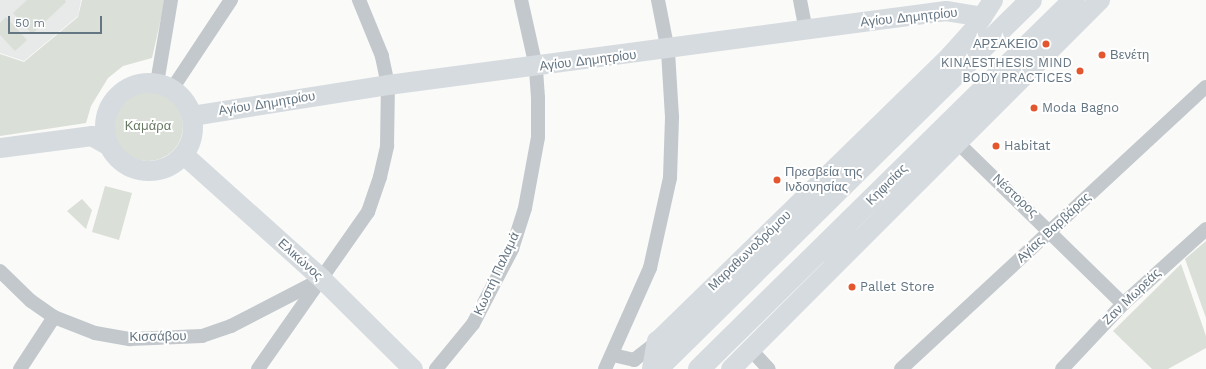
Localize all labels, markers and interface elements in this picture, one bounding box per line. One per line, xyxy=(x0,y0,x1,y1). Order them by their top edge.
street label: Αγίου Δημητρίου xyxy=(860,5,958,31)
scale bar xyxy=(10,8,104,34)
text: 50 m xyxy=(15,16,45,30)
place label: ΑΡΣΑΚΕΙΟ xyxy=(973,36,1038,52)
marker: ΑΡΣΑΚΕΙΟ xyxy=(1041,39,1051,49)
street label: Αγίου Δημητρίου xyxy=(539,47,637,75)
place label: Βενέτη xyxy=(1110,47,1149,63)
marker: Βενέτη xyxy=(1097,50,1107,60)
place label: KINAESTHESIS MIND BODY PRACTICES xyxy=(941,56,1072,87)
marker: KINAESTHESIS MIND BODY PRACTICES xyxy=(1075,66,1085,76)
street label: Αγίου Δημητρίου xyxy=(218,89,316,119)
place label: Moda Bagno xyxy=(1042,100,1119,116)
marker: Moda Bagno xyxy=(1029,103,1039,113)
park label: Καμάρα xyxy=(125,118,171,134)
place label: Habitat xyxy=(1004,138,1050,154)
marker: Habitat xyxy=(991,141,1001,151)
street label: Κηφισίας xyxy=(863,161,911,209)
place label: Πρεσβεία της Ινδονησίας xyxy=(785,165,862,196)
street label: Νέστορος xyxy=(989,171,1041,221)
marker: Πρεσβεία της Ινδονησίας xyxy=(772,175,782,185)
street label: Αγίας Βαρβάρας xyxy=(1014,190,1094,266)
street label: Μαραθωνοδρόμου xyxy=(706,208,794,294)
street label: Κωστή Παλαμά xyxy=(471,230,523,318)
street label: Ελικώνος xyxy=(275,236,325,284)
street label: Ζαν Μωρεάς xyxy=(1100,266,1164,328)
place label: Pallet Store xyxy=(860,279,935,295)
marker: Pallet Store xyxy=(847,282,857,292)
street label: Κισσάβου xyxy=(129,329,187,345)

